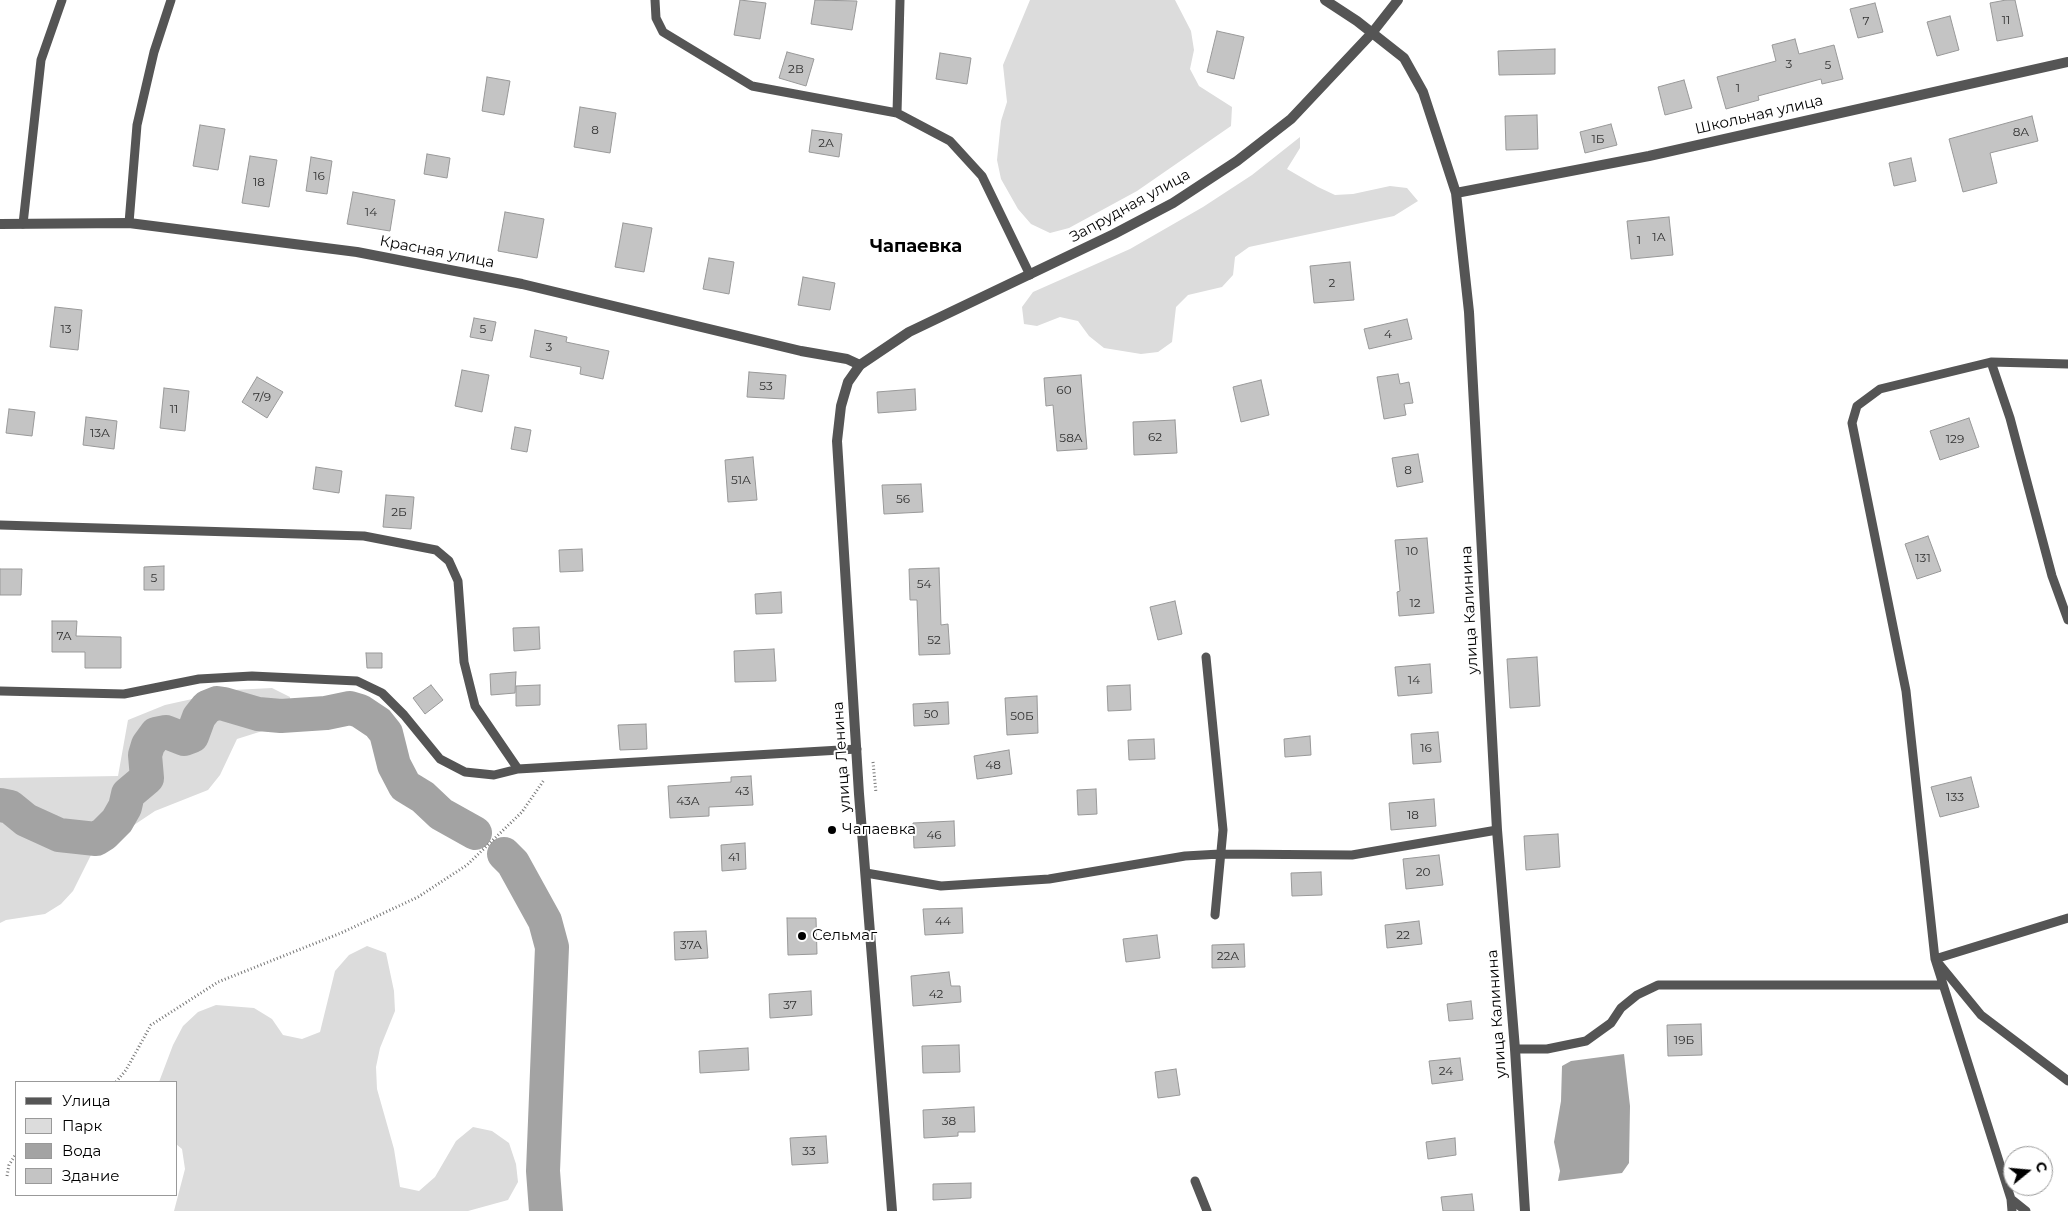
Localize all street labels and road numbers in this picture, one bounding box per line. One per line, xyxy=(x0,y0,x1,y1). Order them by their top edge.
street label: Школьная улица xyxy=(1693,91,1825,139)
street label: Запрудная улица xyxy=(1067,165,1193,247)
street label: Красная улица xyxy=(378,232,496,272)
street label: улица Калинина xyxy=(1458,545,1482,675)
street label: улица Ленина xyxy=(829,701,855,813)
street label: улица Калинина xyxy=(1484,949,1510,1079)

